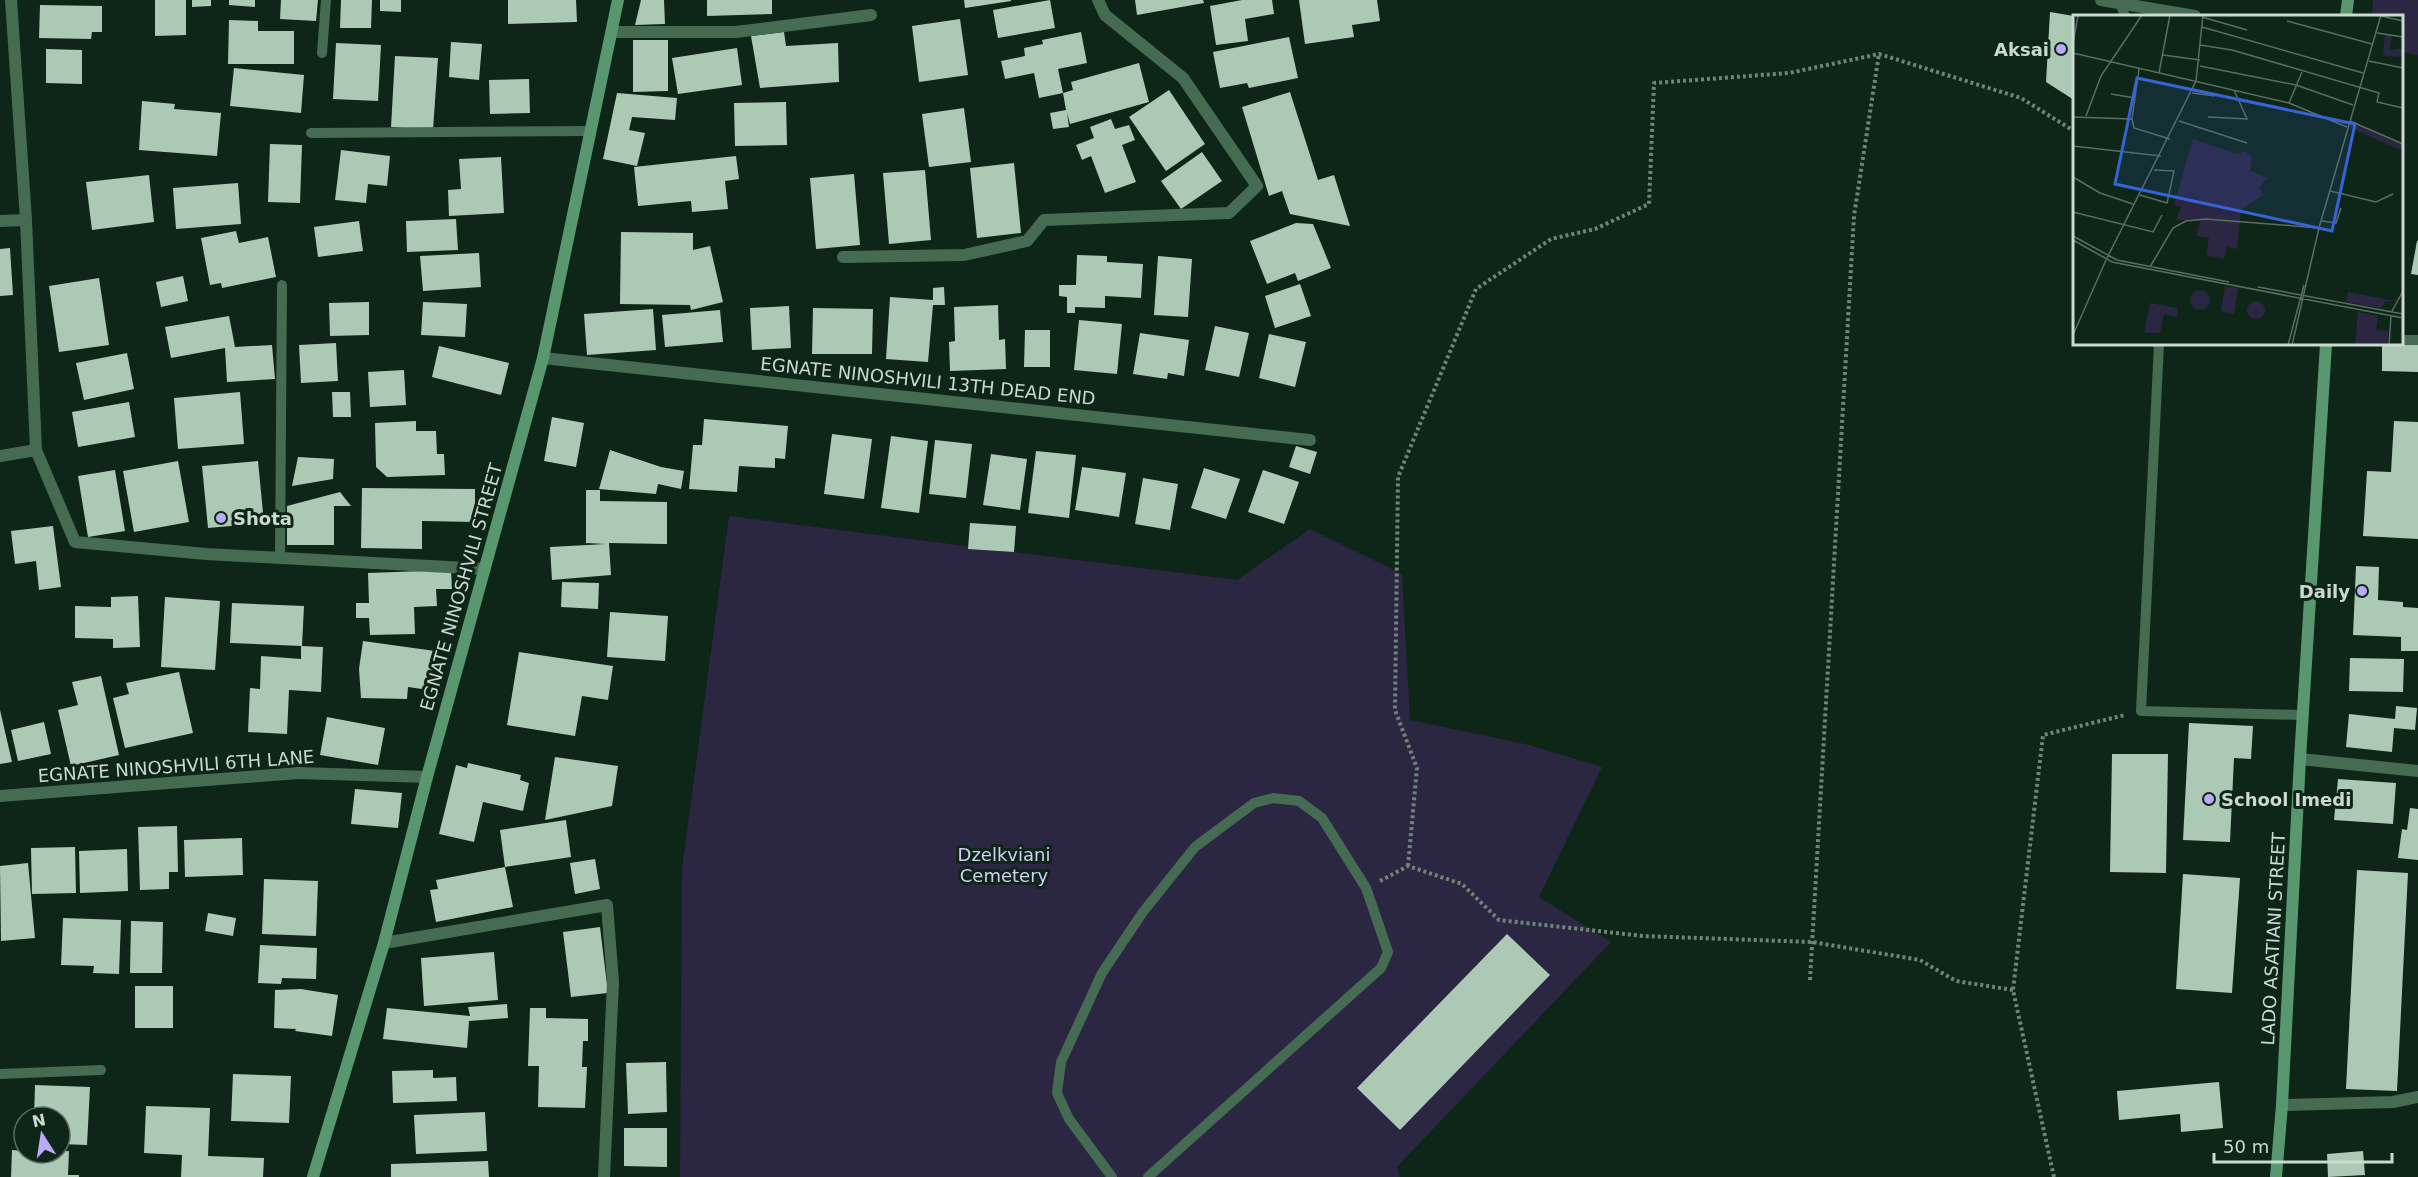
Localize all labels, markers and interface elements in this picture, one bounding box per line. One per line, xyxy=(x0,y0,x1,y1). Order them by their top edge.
inset map xyxy=(2073,15,2403,345)
place label: Aksai xyxy=(1994,39,2049,60)
marker: Aksai xyxy=(2054,42,2068,56)
street label: EGNATE NINOSHVILI 13TH DEAD END xyxy=(759,353,1097,409)
street label: EGNATE NINOSHVILI STREET xyxy=(416,460,507,713)
place label: Shota xyxy=(233,508,292,529)
marker: Shota xyxy=(214,511,228,525)
place label: Daily xyxy=(2299,581,2350,602)
marker: Daily xyxy=(2355,584,2369,598)
street label: EGNATE NINOSHVILI 6TH LANE xyxy=(37,746,315,786)
place label: School Imedi xyxy=(2221,789,2351,810)
marker: School Imedi xyxy=(2202,792,2216,806)
street label: LADO ASATIANI STREET xyxy=(2257,831,2289,1046)
park label: Dzelkviani Cemetery xyxy=(958,844,1050,886)
north arrow xyxy=(12,1105,72,1165)
text: N xyxy=(30,1110,48,1132)
scale bar xyxy=(2214,1126,2392,1164)
text: 50 m xyxy=(2223,1136,2269,1157)

